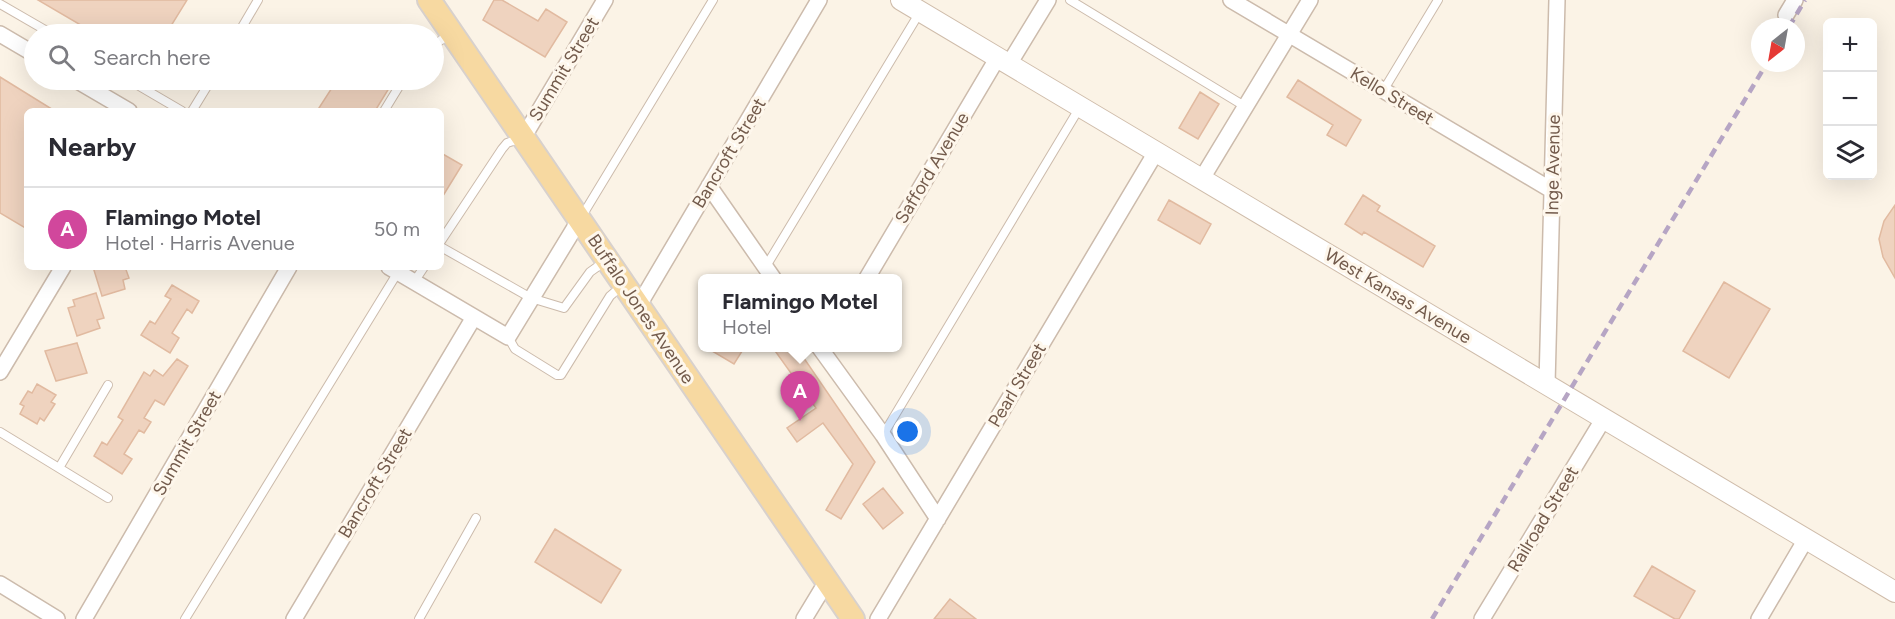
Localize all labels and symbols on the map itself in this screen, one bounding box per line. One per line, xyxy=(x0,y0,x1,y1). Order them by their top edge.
street label: Summit Street xyxy=(524,13,604,125)
north arrow xyxy=(1751,18,1805,72)
street label: Kello Street xyxy=(1346,62,1438,130)
street label: Bancroft Street xyxy=(687,94,771,212)
street label: Safford Avenue xyxy=(890,108,974,228)
street label: Inge Avenue xyxy=(1541,114,1565,216)
street label: Buffalo Jones Avenue xyxy=(583,230,699,388)
street label: West Kansas Avenue xyxy=(1321,243,1476,349)
street label: Pearl Street xyxy=(983,339,1051,431)
pin: A xyxy=(780,372,820,421)
street label: Summit Street xyxy=(148,386,226,499)
your location xyxy=(893,417,922,446)
street label: Bancroft Street xyxy=(333,424,417,542)
street label: Railroad Street xyxy=(1503,462,1583,576)

